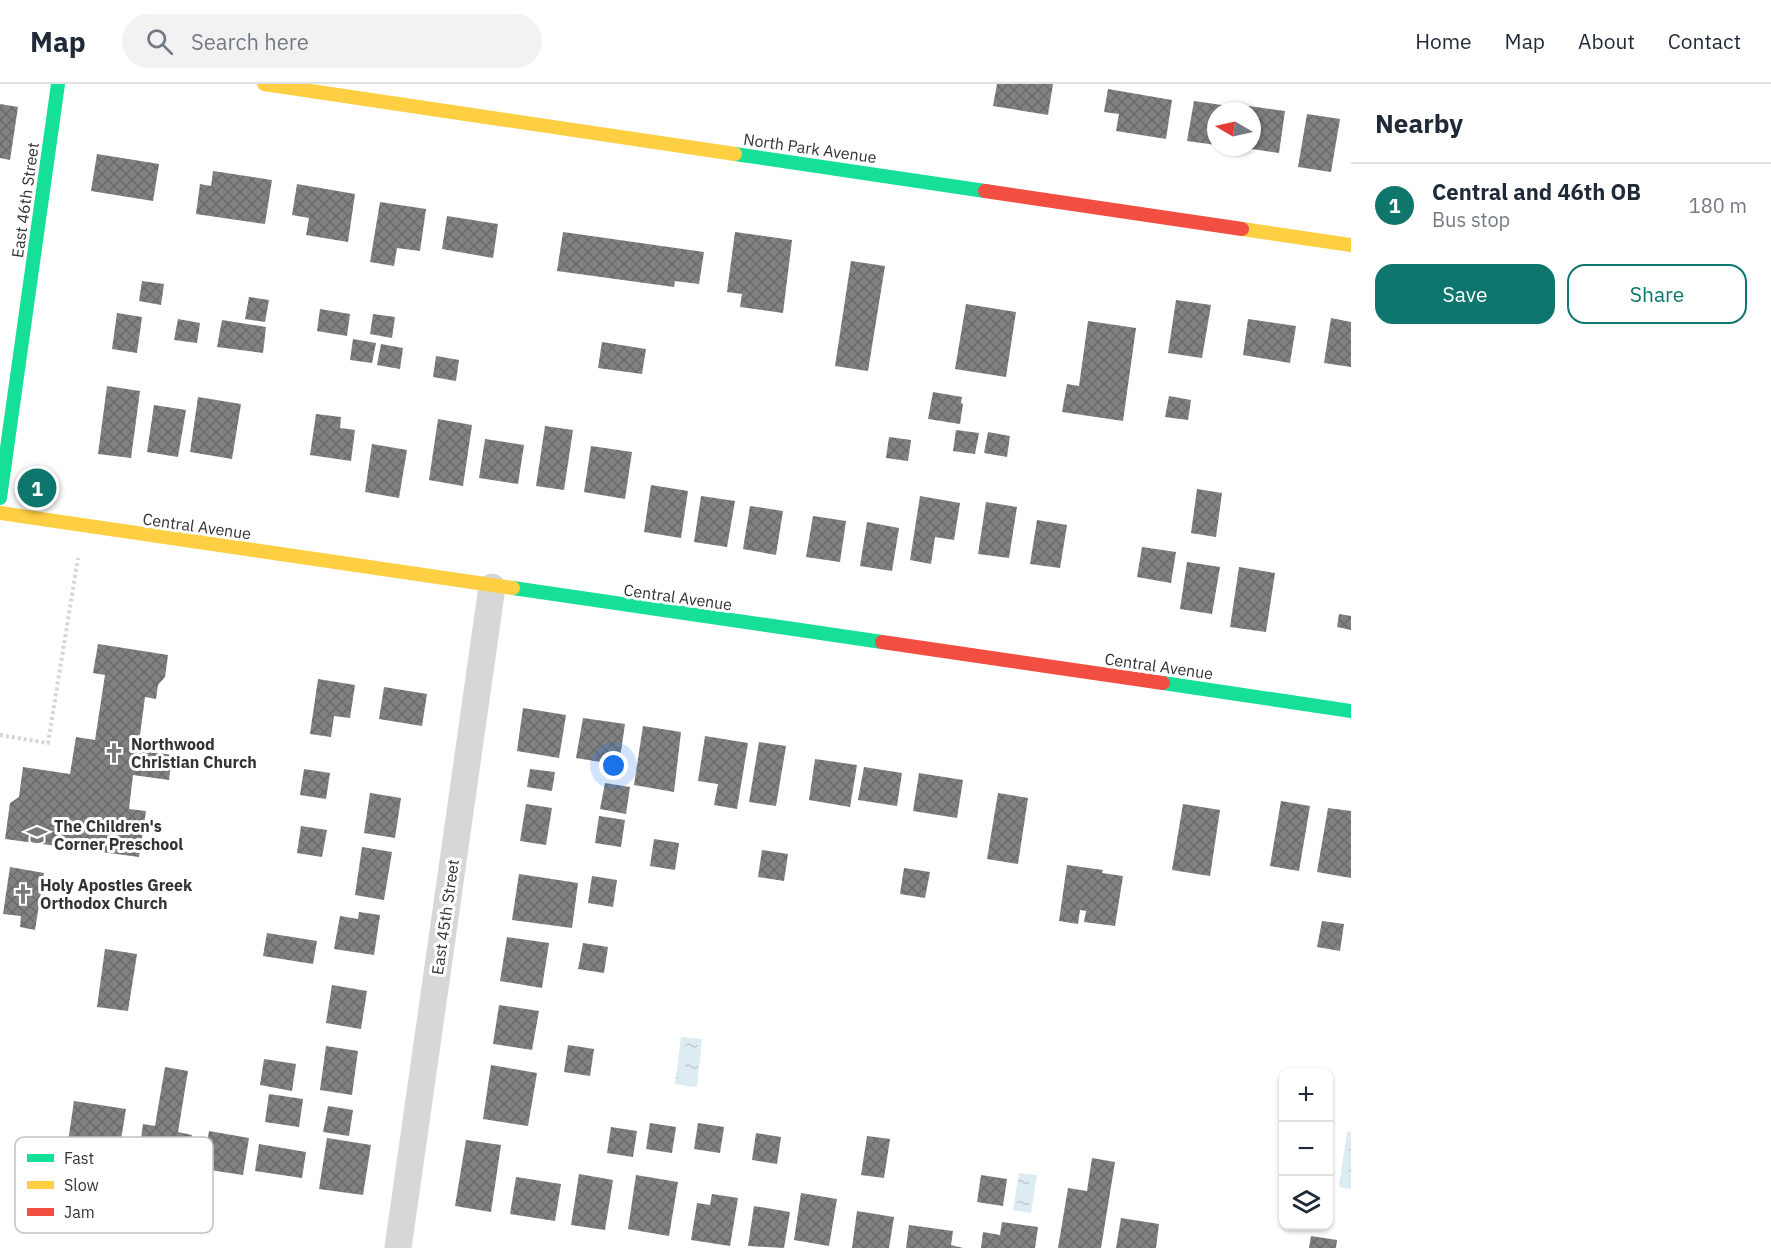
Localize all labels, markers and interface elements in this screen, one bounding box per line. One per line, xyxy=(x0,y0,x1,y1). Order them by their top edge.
search box xyxy=(122,14,542,68)
text: Map xyxy=(30,23,86,60)
icon: search xyxy=(143,25,176,58)
text: Search here xyxy=(191,27,309,56)
text: Home xyxy=(1415,27,1472,55)
text: Map xyxy=(1505,27,1545,55)
text: About xyxy=(1578,27,1635,55)
text: Contact xyxy=(1668,27,1741,55)
north arrow xyxy=(1207,102,1261,156)
text: Nearby xyxy=(1375,106,1463,140)
street label: North Park Avenue xyxy=(742,129,878,167)
street label: East 46th Street xyxy=(7,141,43,259)
text: Central and 46th OB xyxy=(1432,177,1641,206)
text: 1 xyxy=(1389,192,1401,219)
text: 180 m xyxy=(1689,192,1747,219)
text: Bus stop xyxy=(1432,206,1510,233)
button: Save xyxy=(1375,264,1555,324)
button: Share xyxy=(1567,264,1747,324)
pin: 1 xyxy=(18,466,57,510)
street label: Central Avenue xyxy=(141,508,253,544)
street label: Central Avenue xyxy=(622,579,734,615)
street label: Central Avenue xyxy=(1103,648,1215,684)
place label: Northwood Christian Church xyxy=(131,734,257,772)
church icon: Northwood Christian Church xyxy=(102,741,126,765)
your location xyxy=(599,751,628,780)
place label: The Children's Corner Preschool xyxy=(54,816,183,854)
school or university icon: The Children's Corner Preschool xyxy=(25,823,49,847)
street label: East 45th Street xyxy=(427,858,463,976)
place label: Holy Apostles Greek Orthodox Church xyxy=(40,875,193,913)
church icon: Holy Apostles Greek Orthodox Church xyxy=(11,882,35,906)
map controls xyxy=(1279,1068,1333,1230)
button: + xyxy=(1279,1068,1333,1122)
button: − xyxy=(1279,1122,1333,1176)
legend xyxy=(15,1137,213,1233)
text: Fast xyxy=(64,1148,94,1168)
text: Slow xyxy=(64,1175,99,1195)
button: layers xyxy=(1279,1176,1333,1230)
text: Jam xyxy=(64,1202,95,1222)

